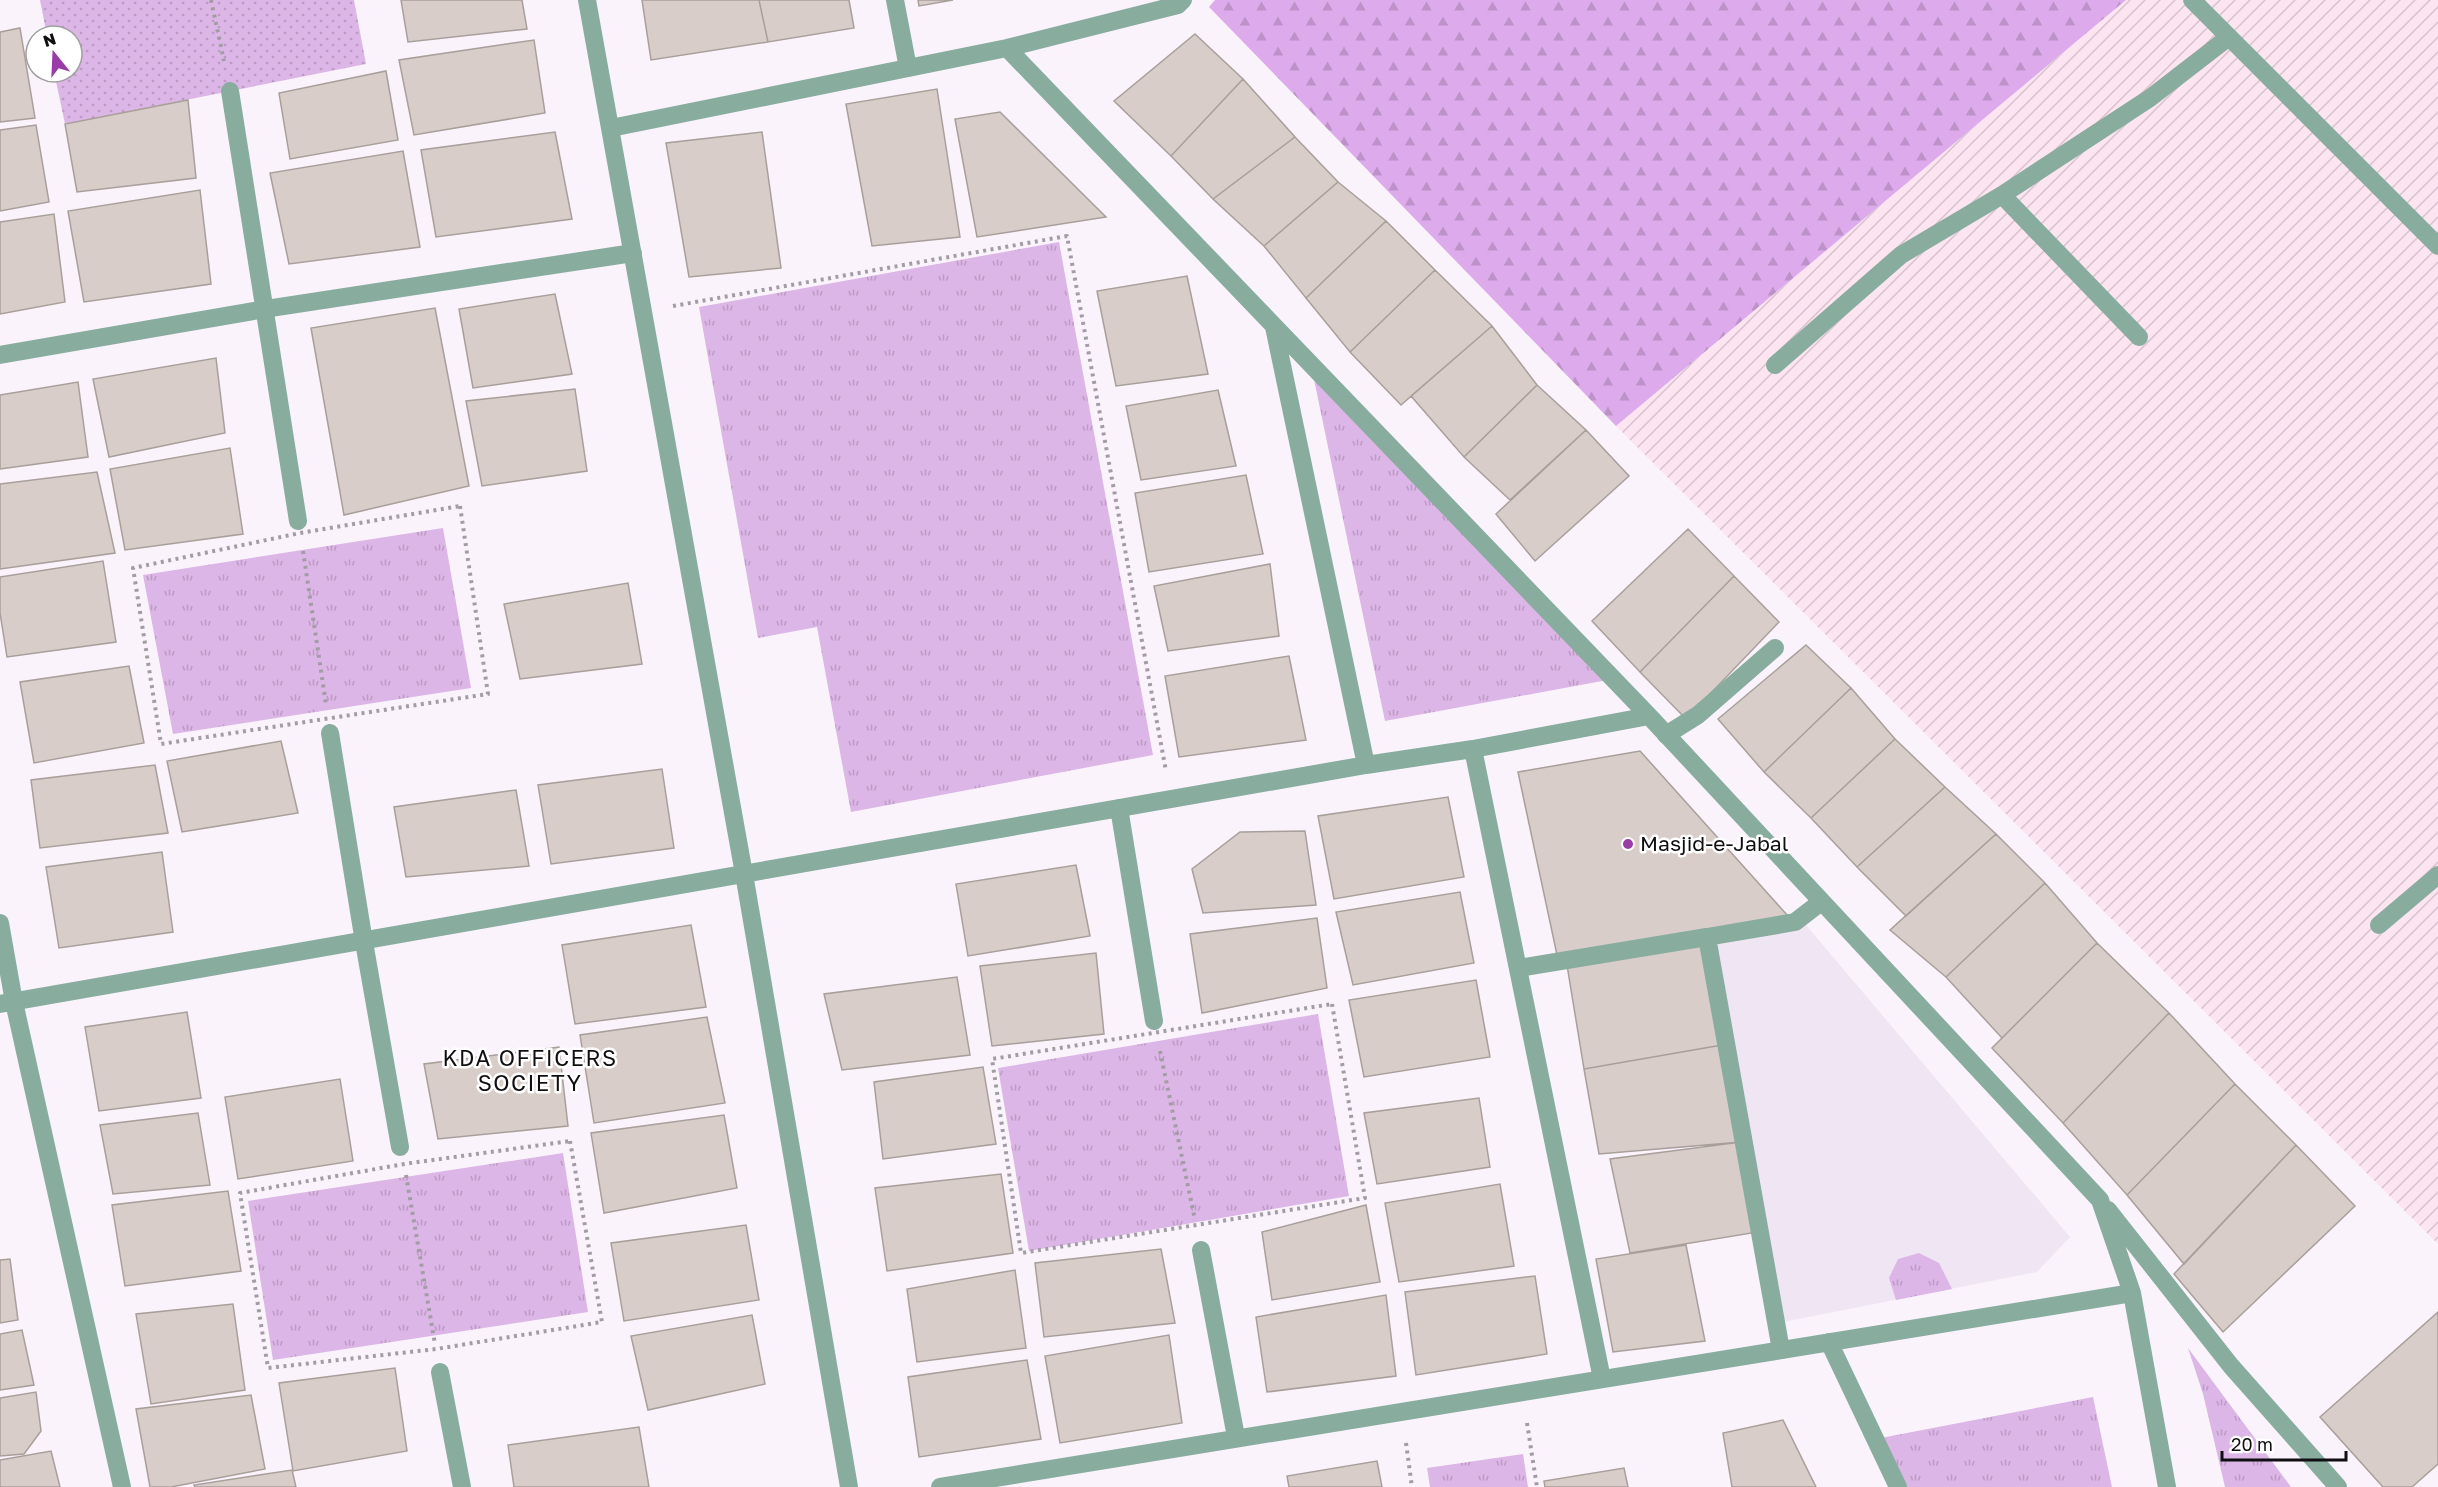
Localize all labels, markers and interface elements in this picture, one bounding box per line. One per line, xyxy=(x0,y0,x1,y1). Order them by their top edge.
north arrow xyxy=(24,24,84,84)
text: N xyxy=(40,28,58,51)
place label: Masjid-e-Jabal xyxy=(1640,830,1788,856)
marker: Masjid-e-Jabal xyxy=(1621,837,1635,851)
district label: KDA OFFICERS SOCIETY xyxy=(442,1044,618,1096)
scale bar xyxy=(2222,1424,2346,1462)
text: 20 m xyxy=(2231,1433,2273,1455)

